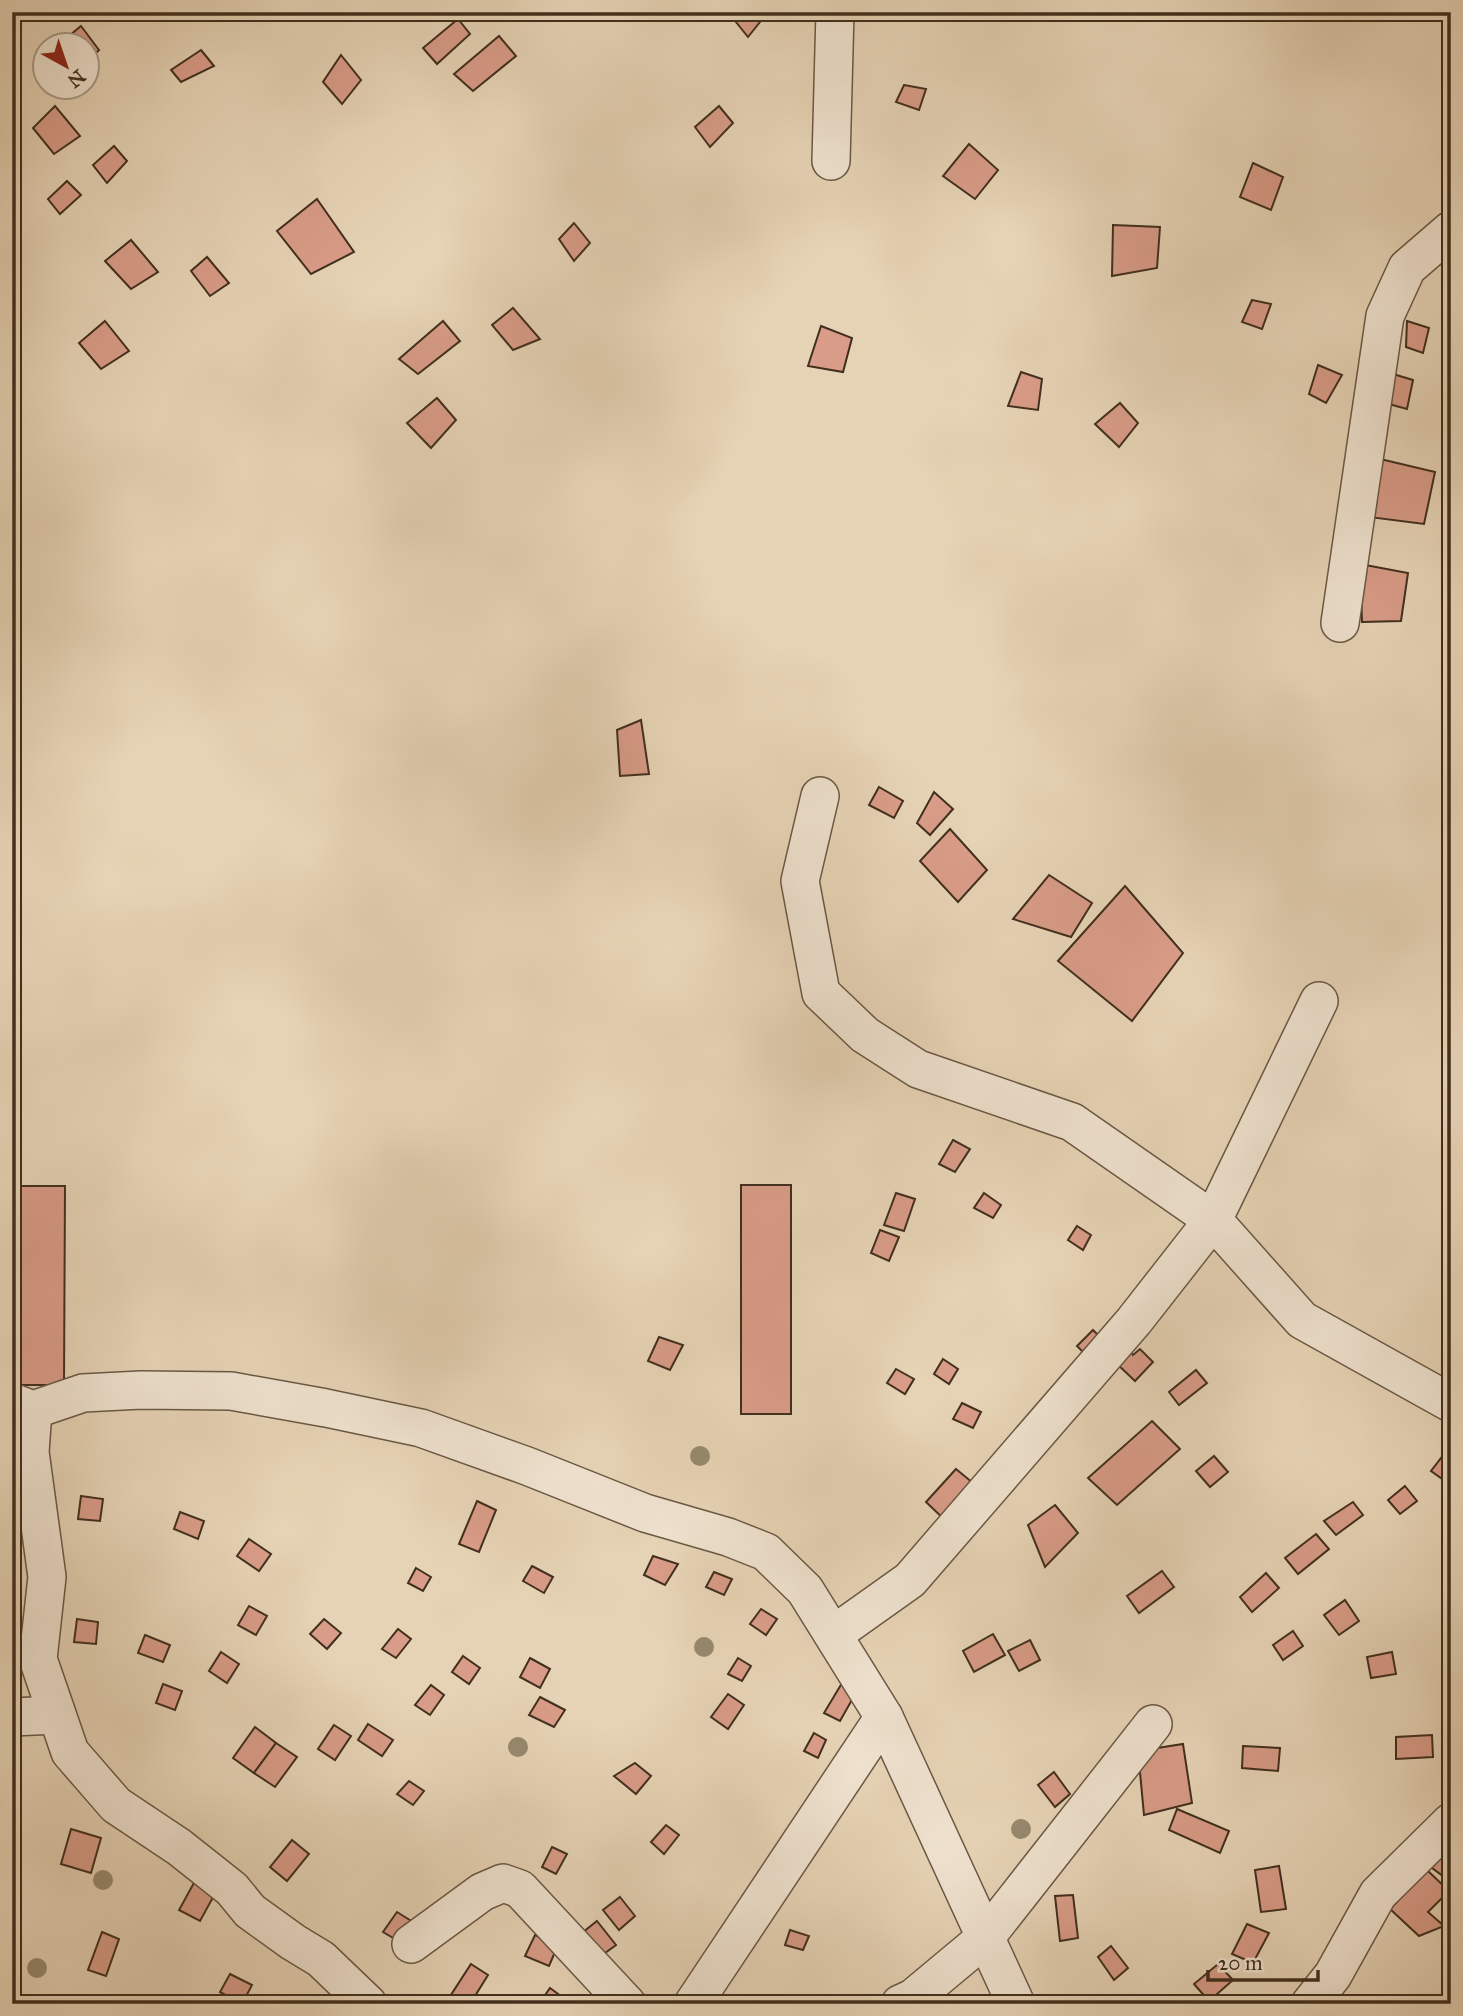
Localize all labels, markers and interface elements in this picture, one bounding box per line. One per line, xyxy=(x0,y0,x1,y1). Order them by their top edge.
north arrow xyxy=(32,32,102,102)
text: N xyxy=(63,65,90,93)
scale bar xyxy=(1208,1939,1318,1983)
text: 20 m xyxy=(1218,1950,1263,1976)

